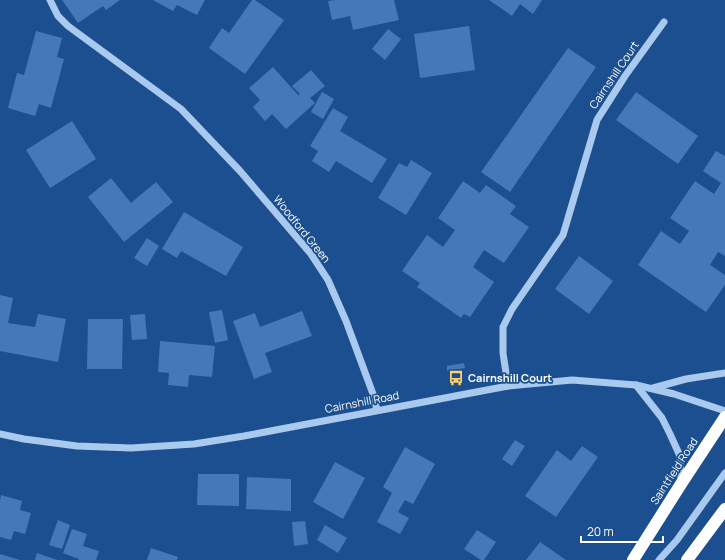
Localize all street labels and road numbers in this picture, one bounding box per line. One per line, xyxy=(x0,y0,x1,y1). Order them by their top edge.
street label: Cairnshill Court xyxy=(585,38,642,111)
street label: Woodford Green xyxy=(271,192,334,266)
street label: Cairnshill Road xyxy=(323,387,400,416)
street label: Saintfield Road xyxy=(646,434,701,507)

